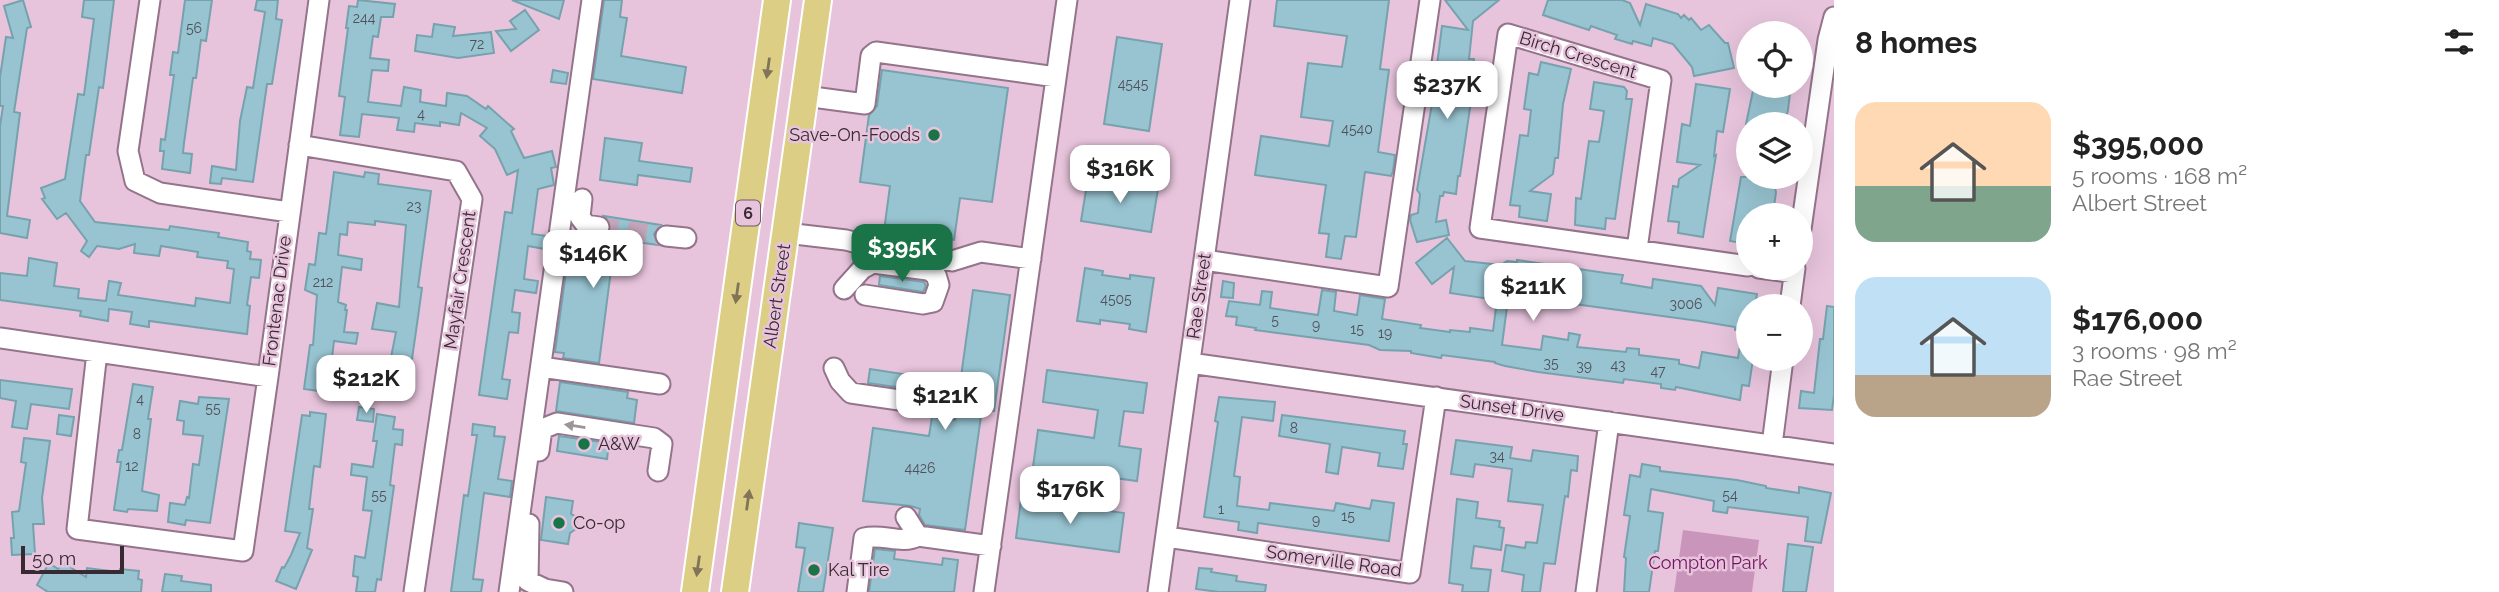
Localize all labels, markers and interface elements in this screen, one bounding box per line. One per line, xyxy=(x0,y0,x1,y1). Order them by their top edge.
house number: 244 xyxy=(353,10,376,26)
house number: 56 xyxy=(186,20,202,36)
map controls xyxy=(1736,21,1813,371)
button: locate xyxy=(1736,21,1813,98)
icon: filters xyxy=(2440,23,2478,61)
text: 8 homes xyxy=(1855,25,1977,60)
street label: Birch Crescent xyxy=(1517,27,1639,82)
house number: 72 xyxy=(470,36,484,52)
one-way arrow xyxy=(762,57,773,79)
pin: $237K xyxy=(1398,61,1496,121)
text: $237K xyxy=(1413,70,1481,97)
house number: 4545 xyxy=(1118,76,1149,92)
house number: 4 xyxy=(417,106,425,122)
button: layers xyxy=(1736,112,1813,189)
house number: 4540 xyxy=(1341,121,1373,137)
place label: Save-On-Foods xyxy=(789,124,920,145)
marker: Save-On-Foods xyxy=(926,127,942,143)
text: $395,000 xyxy=(2072,127,2204,162)
icon: home xyxy=(1911,130,1995,214)
pin: $316K xyxy=(1071,146,1169,205)
text: $316K xyxy=(1086,154,1154,181)
text: 5 rooms · 168 m² xyxy=(2072,162,2247,189)
text: Albert Street xyxy=(2072,189,2207,216)
house number: 23 xyxy=(407,198,421,214)
road number: 6 xyxy=(736,200,760,226)
button: + xyxy=(1736,203,1813,280)
street label: Mayfair Crescent xyxy=(439,209,480,350)
pin: $395K xyxy=(853,224,951,284)
pin: $146K xyxy=(544,230,642,290)
text: $395K xyxy=(868,233,936,260)
street label: Frontenac Drive xyxy=(258,234,295,367)
text: $146K xyxy=(559,239,627,266)
street label: Albert Street xyxy=(759,242,794,350)
street label: Rae Street xyxy=(1182,252,1215,340)
pin: $211K xyxy=(1484,264,1582,323)
text: $211K xyxy=(1500,272,1566,299)
house number: 212 xyxy=(313,274,333,290)
one-way arrow xyxy=(731,282,742,304)
house number: 4505 xyxy=(1100,291,1132,307)
button: − xyxy=(1736,294,1813,371)
house number: 3006 xyxy=(1669,296,1703,312)
text: $176,000 xyxy=(2072,302,2203,337)
icon: home xyxy=(1911,305,1995,389)
house number: 5 xyxy=(1271,312,1279,328)
house number: 9 xyxy=(1312,317,1320,333)
house number: 15 xyxy=(1350,321,1364,337)
house number: 19 xyxy=(1378,325,1392,341)
text: 3 rooms · 98 m² xyxy=(2072,337,2237,364)
house number: 35 xyxy=(1543,355,1559,371)
pin: $212K xyxy=(317,356,415,415)
house number: 43 xyxy=(1610,357,1626,373)
house number: 39 xyxy=(1576,358,1592,374)
house number: 47 xyxy=(1650,363,1666,379)
text: $212K xyxy=(332,364,400,391)
text: Rae Street xyxy=(2072,364,2183,391)
pin: $121K xyxy=(896,372,994,432)
text: $121K xyxy=(912,381,978,408)
street label: Sunset Drive xyxy=(1459,390,1566,425)
house number: 4 xyxy=(136,391,144,407)
house number: 55 xyxy=(205,400,221,416)
one-way arrow xyxy=(564,420,586,431)
house number: 8 xyxy=(1290,420,1298,436)
house number: 8 xyxy=(133,426,141,442)
place label: A&W xyxy=(598,433,640,454)
marker: A&W xyxy=(576,436,592,452)
house number: 34 xyxy=(1489,448,1505,464)
house number: 12 xyxy=(125,458,139,474)
house number: 4426 xyxy=(904,460,936,476)
pin: $176K xyxy=(1021,466,1119,526)
text: $176K xyxy=(1036,475,1104,502)
house number: 55 xyxy=(371,487,387,503)
house number: 54 xyxy=(1722,487,1738,503)
one-way arrow xyxy=(743,489,754,511)
house number: 1 xyxy=(1218,501,1224,517)
house number: 15 xyxy=(1341,508,1355,524)
place label: Co-op xyxy=(573,512,625,533)
house number: 9 xyxy=(1312,512,1320,528)
marker: Co-op xyxy=(551,515,567,531)
street label: Somerville Road xyxy=(1265,541,1403,580)
scale bar xyxy=(21,543,124,575)
text: 50 m xyxy=(32,547,76,569)
park label: Compton Park xyxy=(1649,552,1768,573)
one-way arrow xyxy=(693,555,704,577)
place label: Kal Tire xyxy=(828,559,890,580)
marker: Kal Tire xyxy=(806,562,822,578)

